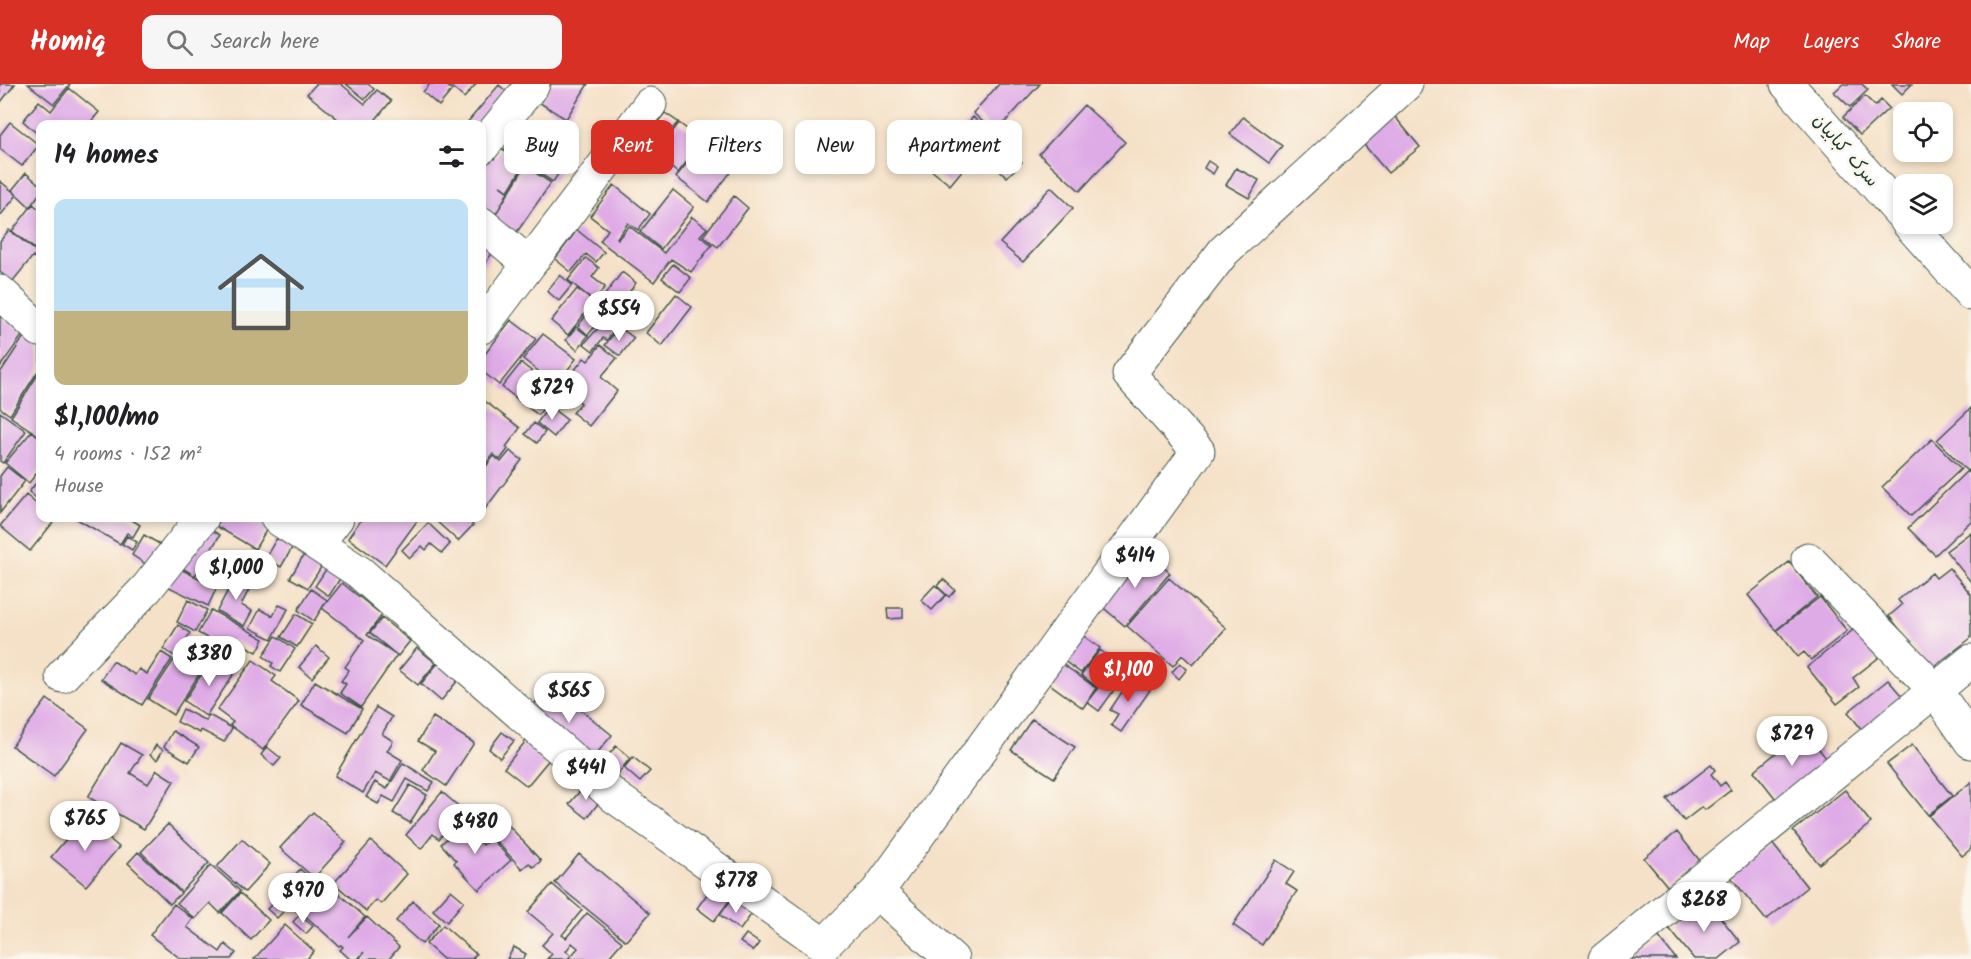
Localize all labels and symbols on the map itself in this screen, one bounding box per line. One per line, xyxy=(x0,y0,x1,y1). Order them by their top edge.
street label: سرک کبابیان xyxy=(1805,108,1885,194)
pin: $554 xyxy=(583,291,655,342)
pin: $729 xyxy=(516,370,588,421)
pin: $414 xyxy=(1099,538,1171,589)
pin: $1,000 xyxy=(187,550,285,601)
pin: $380 xyxy=(173,636,245,687)
pin: $1,100 xyxy=(1079,652,1177,703)
pin: $565 xyxy=(533,673,605,724)
pin: $729 xyxy=(1756,716,1828,767)
pin: $441 xyxy=(550,750,622,801)
pin: $765 xyxy=(49,801,121,852)
pin: $480 xyxy=(439,804,511,855)
pin: $778 xyxy=(700,863,772,914)
pin: $970 xyxy=(267,873,339,924)
pin: $268 xyxy=(1668,882,1740,933)

